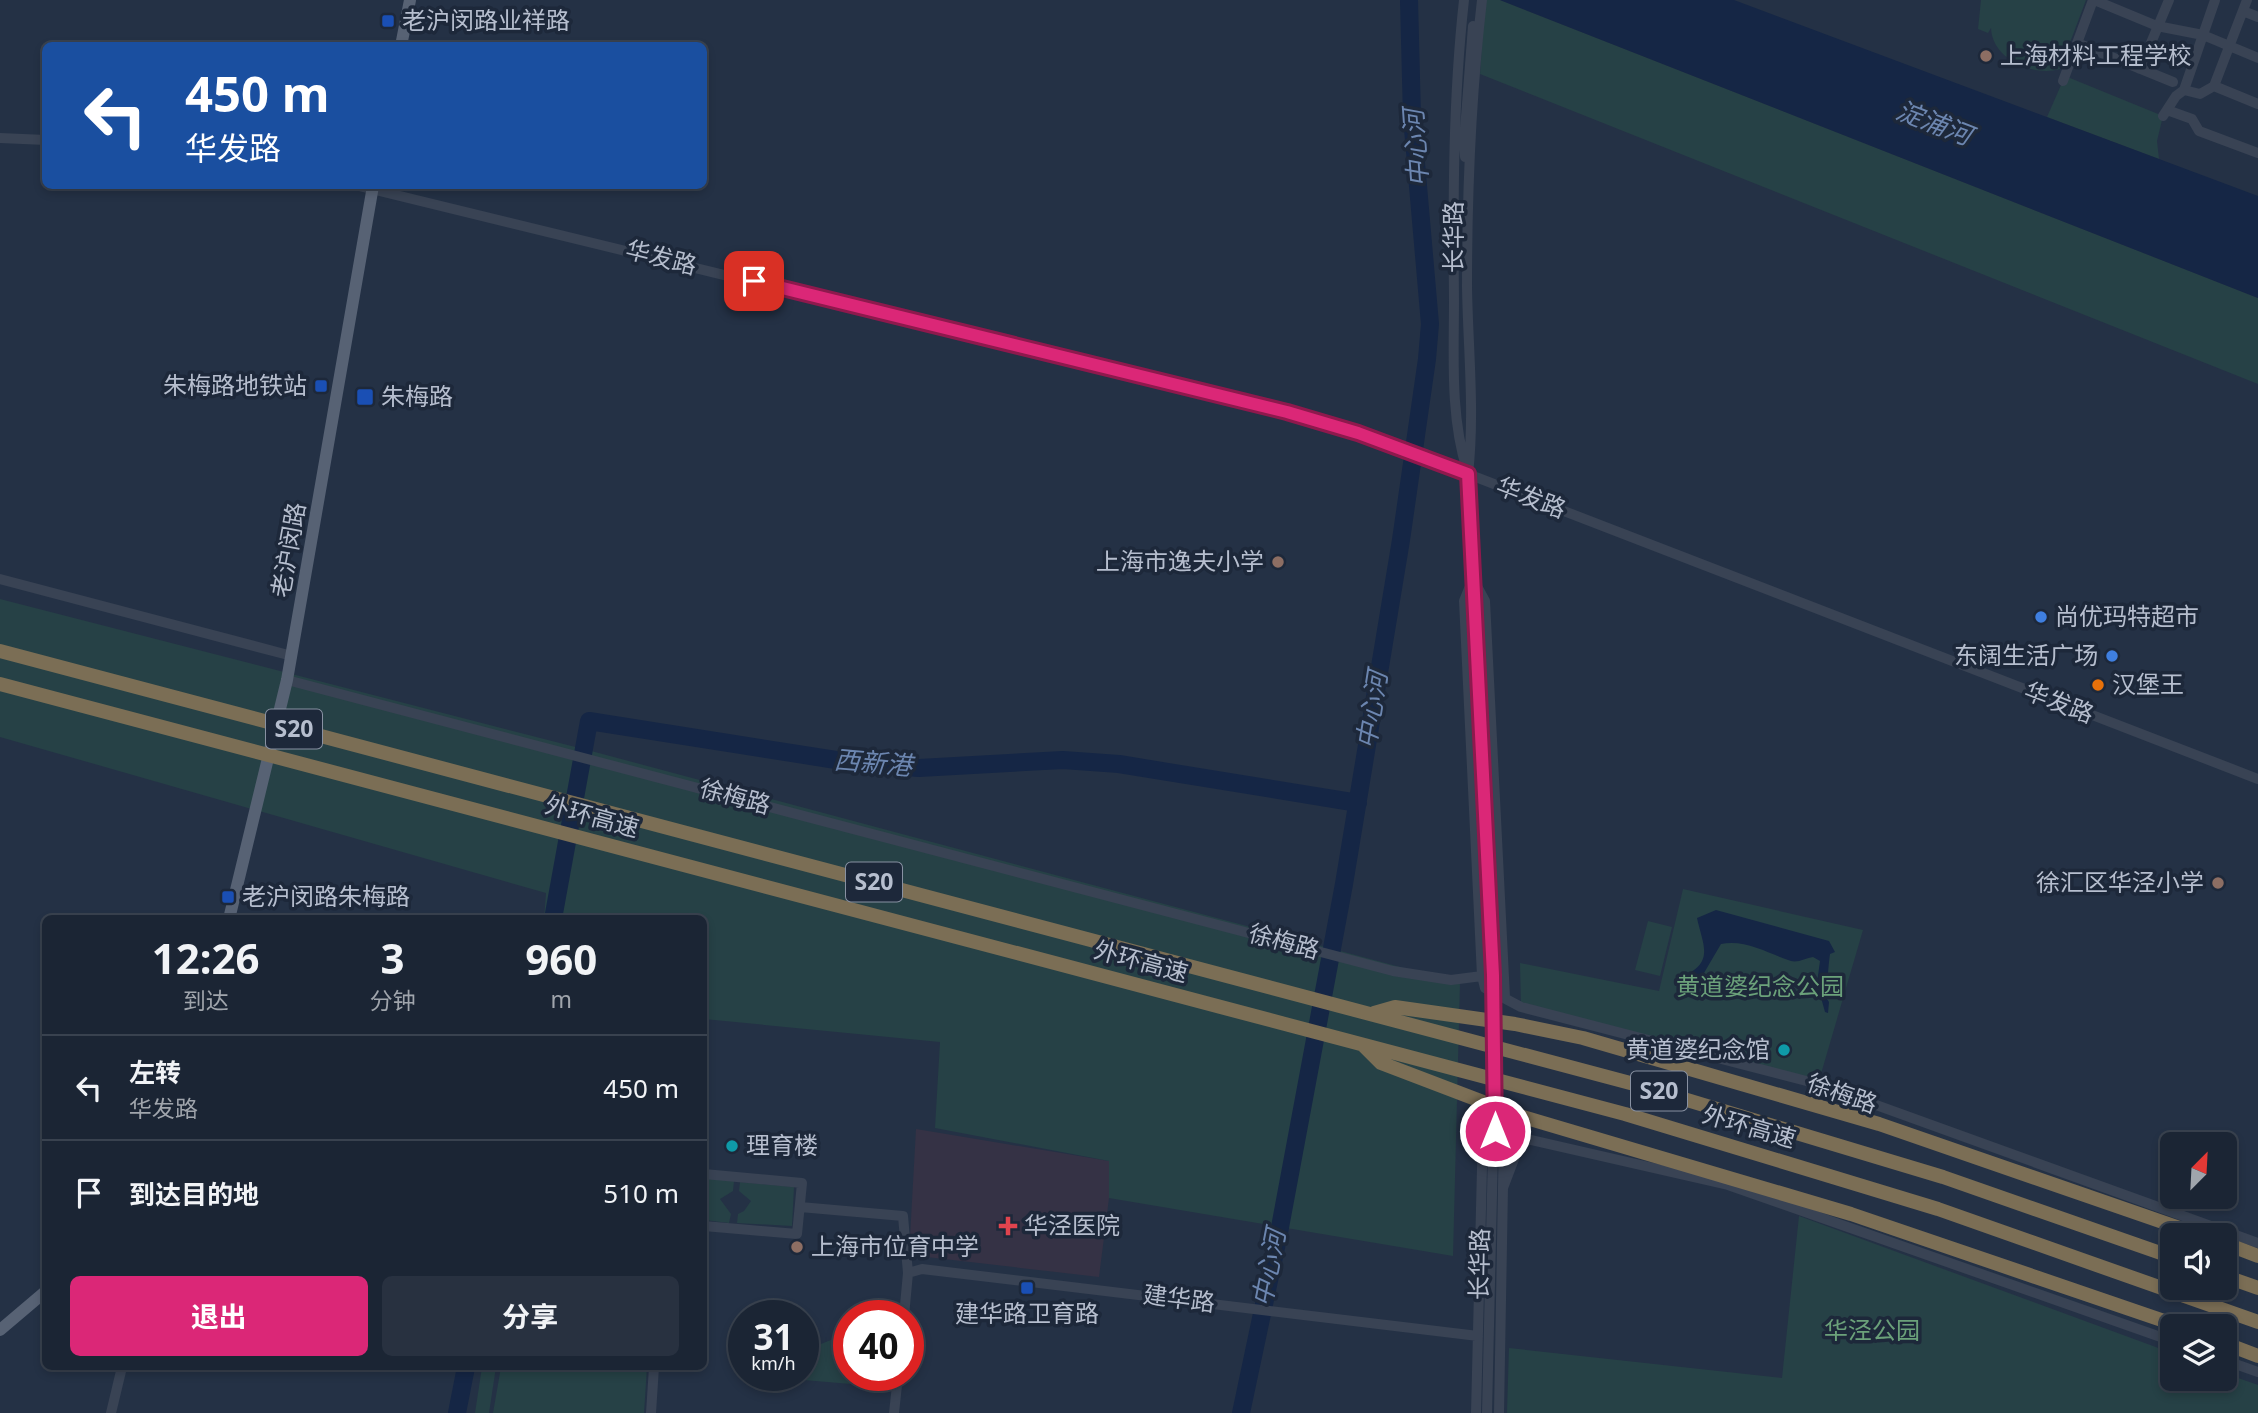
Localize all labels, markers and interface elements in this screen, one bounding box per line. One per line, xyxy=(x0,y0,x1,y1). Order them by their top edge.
place label: 老沪闵路业祥路 xyxy=(402,3,570,36)
marker: 老沪闵路业祥路 xyxy=(380,13,396,29)
place label: 上海材料工程学校 xyxy=(2000,38,2192,71)
marker: 上海材料工程学校 xyxy=(1978,48,1994,64)
text: 450 m xyxy=(185,60,330,126)
icon: left xyxy=(70,70,161,161)
water label: 淀浦河 xyxy=(1891,91,1982,155)
water label: 中心河 xyxy=(1394,103,1436,188)
text: 华发路 xyxy=(185,126,281,169)
street label: 长华路 xyxy=(1436,201,1469,273)
street label: 华发路 xyxy=(622,232,700,281)
pin xyxy=(724,251,784,311)
icon: arrive xyxy=(735,262,773,300)
place label: 朱梅路地铁站 xyxy=(163,368,307,401)
marker: 朱梅路地铁站 xyxy=(313,378,329,394)
place label: 朱梅路 xyxy=(381,379,453,412)
marker: 朱梅路 xyxy=(355,387,375,407)
street label: 华发路 xyxy=(1492,468,1571,525)
street label: 老沪闵路 xyxy=(263,500,312,600)
place label: 上海市逸夫小学 xyxy=(1096,544,1264,577)
marker: 上海市逸夫小学 xyxy=(1270,554,1286,570)
place label: 尚优玛特超市 xyxy=(2055,599,2199,632)
marker: 尚优玛特超市 xyxy=(2033,609,2049,625)
place label: 东阔生活广场 xyxy=(1954,638,2098,671)
marker: 东阔生活广场 xyxy=(2104,648,2120,664)
water label: 中心河 xyxy=(1347,664,1396,751)
place label: 汉堡王 xyxy=(2112,667,2184,700)
street label: 华发路 xyxy=(2020,673,2099,730)
marker: 汉堡王 xyxy=(2090,677,2106,693)
road number: S20 xyxy=(266,709,322,748)
water label: 西新港 xyxy=(833,741,917,784)
street label: 徐梅路 xyxy=(696,770,774,821)
street label: 外环高速 xyxy=(542,787,643,844)
road number: S20 xyxy=(846,862,902,902)
place label: 徐汇区华泾小学 xyxy=(2036,865,2204,898)
marker: 徐汇区华泾小学 xyxy=(2210,875,2226,891)
place label: 老沪闵路朱梅路 xyxy=(242,879,410,912)
marker: 老沪闵路朱梅路 xyxy=(220,889,236,905)
street label: 徐梅路 xyxy=(1245,915,1323,966)
text: 12:26 xyxy=(152,929,260,986)
text: 3 xyxy=(380,929,404,986)
text: 960 xyxy=(525,930,597,987)
street label: 外环高速 xyxy=(1091,932,1192,989)
park label: 黄道婆纪念公园 xyxy=(1676,969,1844,1002)
text: m xyxy=(550,983,572,1015)
text: 到达 xyxy=(183,984,229,1016)
text: 分钟 xyxy=(369,984,415,1016)
place label: 黄道婆纪念馆 xyxy=(1626,1032,1770,1065)
marker: 黄道婆纪念馆 xyxy=(1776,1042,1792,1058)
text: 左转 xyxy=(129,1054,181,1090)
street label: 徐梅路 xyxy=(1803,1065,1882,1120)
icon: left xyxy=(70,1069,108,1107)
text: 450 m xyxy=(603,1070,679,1106)
road number: S20 xyxy=(1631,1072,1687,1110)
text: 华发路 xyxy=(129,1092,198,1124)
position arrow xyxy=(1458,1094,1532,1168)
street label: 外环高速 xyxy=(1699,1096,1800,1155)
place label: 理育楼 xyxy=(746,1128,818,1161)
north arrow xyxy=(2160,1132,2236,1209)
map controls xyxy=(2160,1132,2237,1391)
marker: 理育楼 xyxy=(724,1138,740,1154)
icon: arrive xyxy=(70,1174,108,1212)
text: 510 m xyxy=(603,1175,679,1211)
text: 到达目的地 xyxy=(129,1176,259,1212)
place label: 华泾医院 xyxy=(1024,1208,1120,1241)
marker: 华泾医院 xyxy=(998,1216,1018,1236)
water label: 中心河 xyxy=(1243,1221,1294,1310)
button: sound xyxy=(2160,1223,2237,1300)
street label: 长华路 xyxy=(1461,1228,1496,1300)
place label: 上海市位育中学 xyxy=(811,1229,979,1262)
marker: 上海市位育中学 xyxy=(789,1239,805,1255)
button: 退出 xyxy=(70,1276,368,1356)
button: 分享 xyxy=(382,1276,679,1356)
street label: 建华路 xyxy=(1141,1277,1217,1318)
marker: 建华路卫育路 xyxy=(1019,1280,1035,1296)
place label: 建华路卫育路 xyxy=(955,1296,1099,1329)
speed limit sign: 40 xyxy=(833,1300,924,1391)
text: 31 xyxy=(753,1313,794,1360)
park label: 华泾公园 xyxy=(1824,1313,1920,1346)
button: layers xyxy=(2160,1314,2237,1391)
text: km/h xyxy=(751,1351,796,1375)

